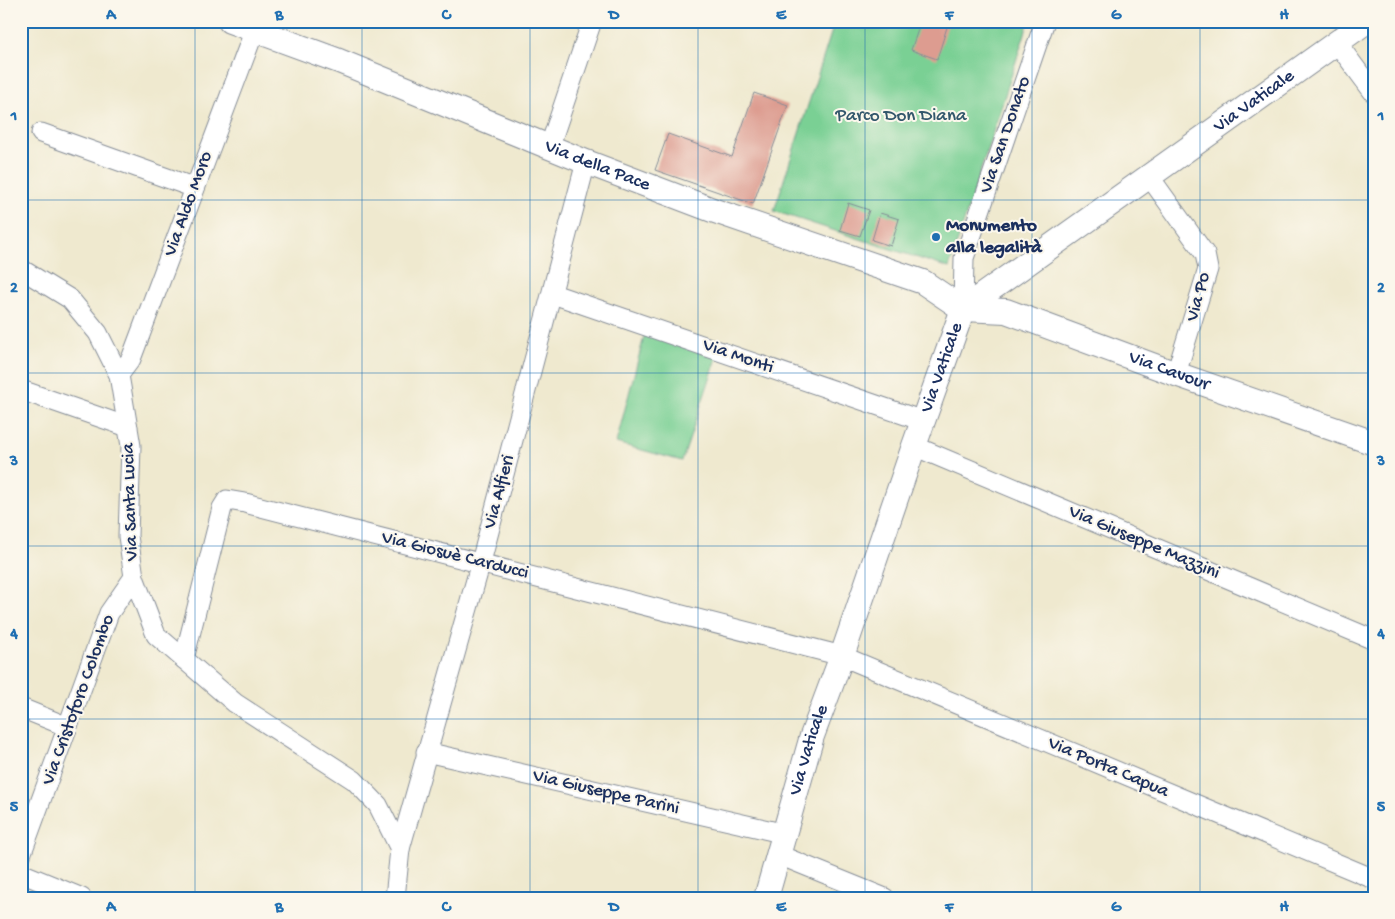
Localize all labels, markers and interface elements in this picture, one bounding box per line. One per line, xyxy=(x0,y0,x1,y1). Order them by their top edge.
text: A xyxy=(105,7,117,26)
text: B xyxy=(274,7,284,26)
text: C xyxy=(441,7,452,26)
text: D xyxy=(607,7,620,26)
text: E xyxy=(776,7,787,26)
text: F xyxy=(944,7,955,26)
text: G xyxy=(1111,7,1122,26)
text: H xyxy=(1279,7,1289,26)
street label: Via Vaticale xyxy=(1209,65,1299,139)
street label: Via San Donato xyxy=(975,73,1037,197)
park label: Parco Don Diana xyxy=(835,105,968,128)
text: 1 xyxy=(10,108,17,127)
text: 1 xyxy=(1377,108,1384,127)
street label: Via della Pace xyxy=(540,134,654,197)
street label: Via Aldo Moro xyxy=(159,148,219,261)
place label: Monumento alla legalità xyxy=(945,215,1043,260)
marker: Monumento alla legalità xyxy=(930,231,942,243)
street label: Via Po xyxy=(1181,270,1217,325)
text: 2 xyxy=(10,280,18,299)
text: 2 xyxy=(1377,280,1385,299)
street label: Via Vaticale xyxy=(915,319,969,417)
street label: Via Monti xyxy=(698,334,777,380)
street label: Via Cavour xyxy=(1125,346,1215,397)
street label: Via Santa Lucia xyxy=(117,441,145,562)
street label: Via Alfieri xyxy=(479,452,521,533)
text: 3 xyxy=(9,453,18,472)
text: 3 xyxy=(1376,453,1385,472)
street label: Via Giuseppe Mazzini xyxy=(1064,500,1223,585)
street label: Via Giosuè Carducci xyxy=(378,526,531,585)
street label: Via Cristoforo Colombo xyxy=(37,611,121,789)
text: 4 xyxy=(9,626,18,645)
text: 4 xyxy=(1376,626,1385,645)
street label: Via Vaticale xyxy=(784,701,834,799)
street label: Via Porta Capua xyxy=(1043,732,1173,804)
street label: Via Giuseppe Parini xyxy=(530,765,681,821)
text: 5 xyxy=(10,799,19,818)
text: 5 xyxy=(1377,799,1386,818)
text: A xyxy=(105,899,117,918)
text: B xyxy=(274,899,284,918)
text: C xyxy=(441,899,452,918)
text: D xyxy=(607,899,620,918)
text: E xyxy=(776,899,787,918)
text: F xyxy=(944,899,955,918)
text: G xyxy=(1111,899,1122,918)
text: H xyxy=(1279,899,1289,918)

